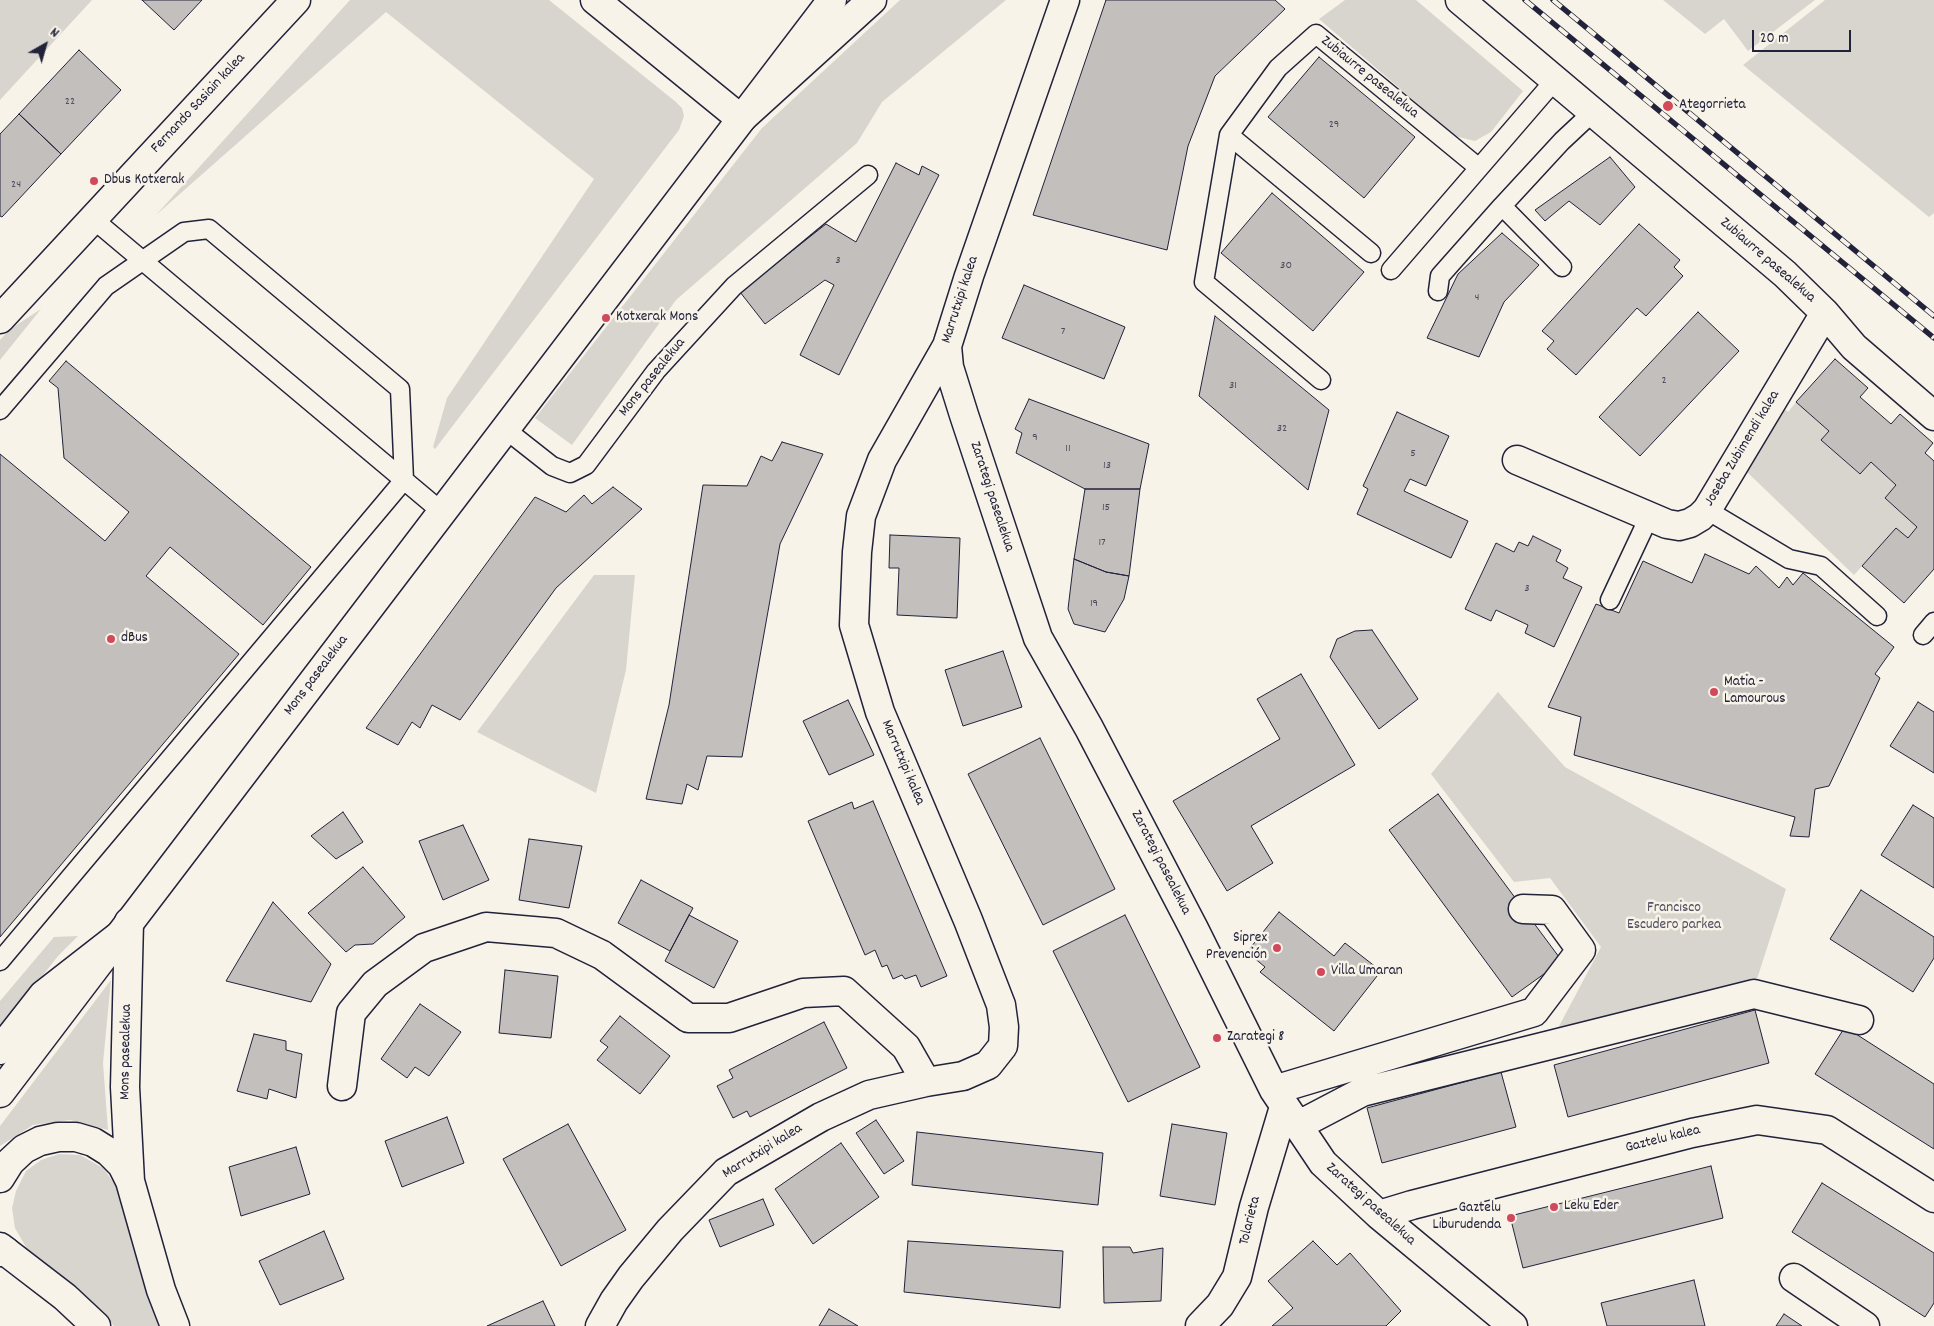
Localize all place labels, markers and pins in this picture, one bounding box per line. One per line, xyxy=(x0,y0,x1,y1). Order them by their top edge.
place label: Ategorrieta xyxy=(1679,97,1746,115)
marker: Ategorrieta xyxy=(1661,99,1675,113)
place label: Dbus Kotxerak xyxy=(104,172,185,190)
marker: Dbus Kotxerak xyxy=(88,175,100,187)
place label: Kotxerak Mons xyxy=(616,309,698,327)
marker: Kotxerak Mons xyxy=(600,312,612,324)
place label: dBus xyxy=(121,630,148,648)
marker: dBus xyxy=(105,633,117,645)
place label: Matia - Lamourous xyxy=(1724,674,1786,709)
marker: Matia - Lamourous xyxy=(1708,686,1720,698)
place label: Siprex Prevención xyxy=(1206,930,1267,965)
marker: Siprex Prevención xyxy=(1271,942,1283,954)
place label: Villa Umaran xyxy=(1331,963,1403,981)
marker: Villa Umaran xyxy=(1315,966,1327,978)
place label: Zarategi 8 xyxy=(1227,1029,1284,1047)
marker: Zarategi 8 xyxy=(1211,1032,1223,1044)
place label: Leku Eder xyxy=(1564,1198,1619,1216)
place label: Gaztelu Liburudenda xyxy=(1432,1200,1501,1235)
marker: Leku Eder xyxy=(1548,1201,1560,1213)
marker: Gaztelu Liburudenda xyxy=(1505,1212,1517,1224)

